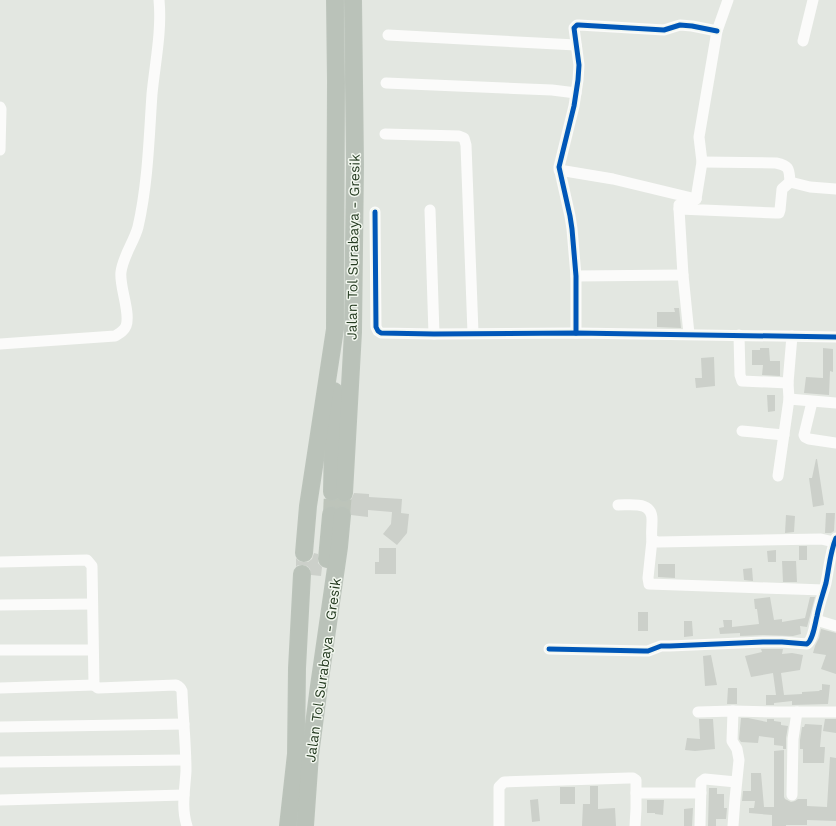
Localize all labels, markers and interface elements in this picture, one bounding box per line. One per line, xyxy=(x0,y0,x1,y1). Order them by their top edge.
street label: Jalan Tol Surabaya - Gresik xyxy=(343,154,363,340)
street label: Jalan Tol Surabaya - Gresik xyxy=(302,577,344,763)

